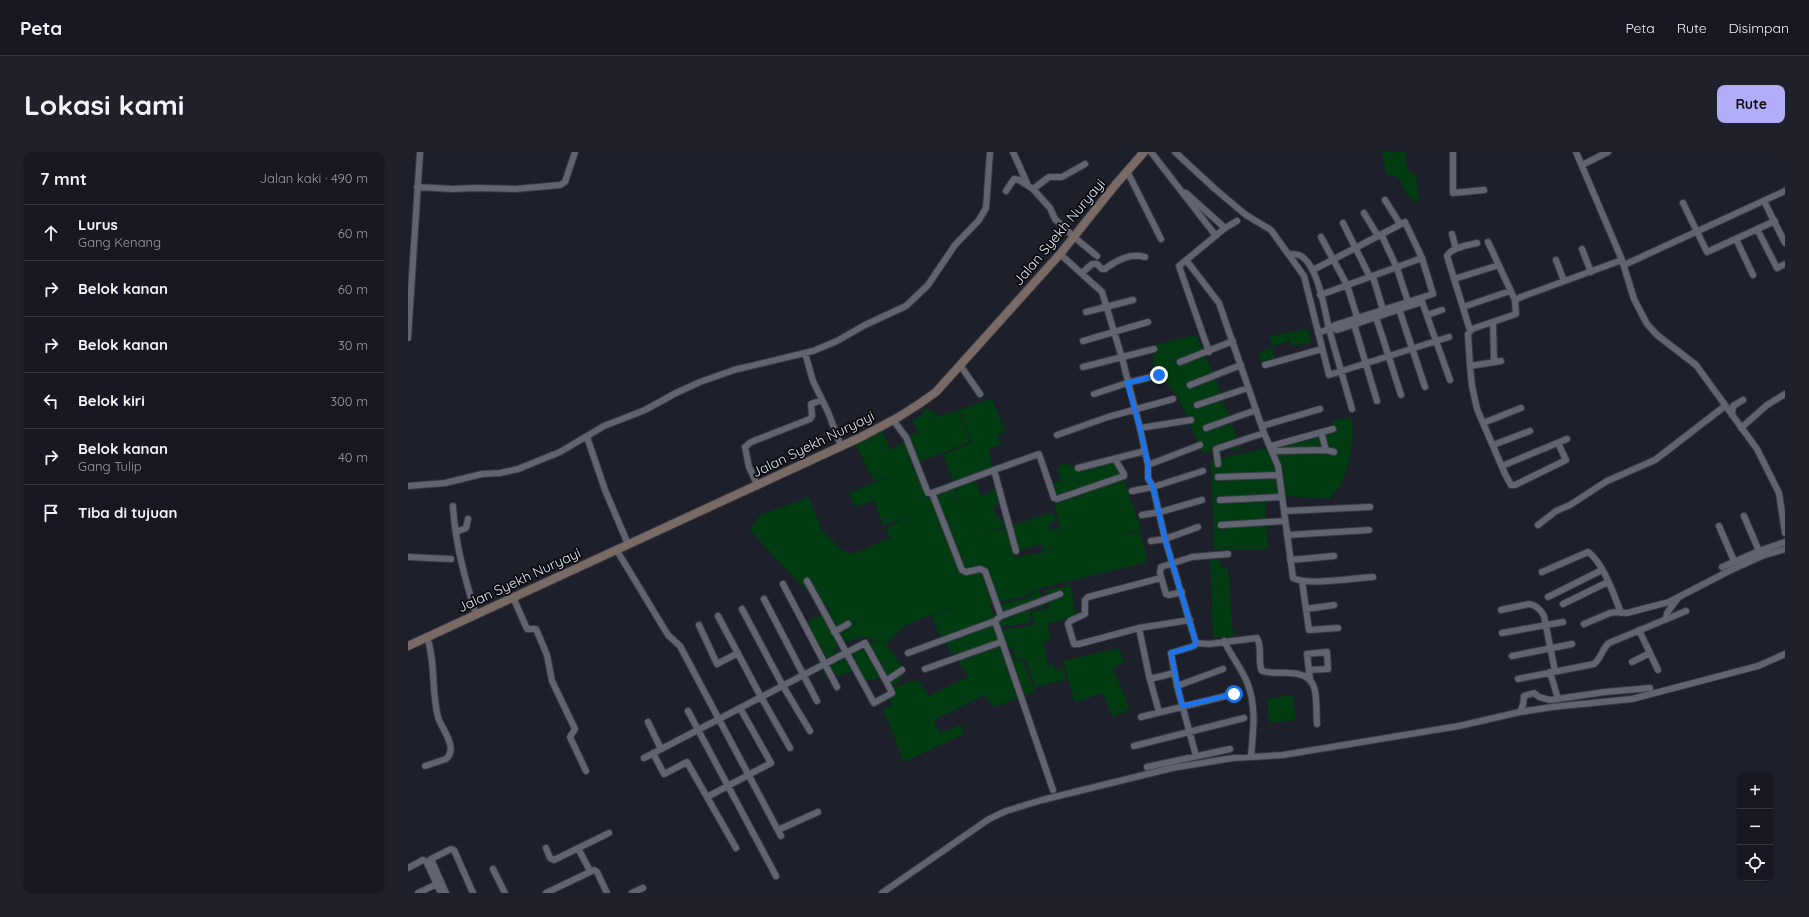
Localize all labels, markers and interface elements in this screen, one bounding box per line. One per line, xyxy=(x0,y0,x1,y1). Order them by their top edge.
text: Peta xyxy=(20,16,62,40)
text: Peta xyxy=(1625,19,1655,37)
text: Rute xyxy=(1677,19,1707,37)
text: Disimpan xyxy=(1729,19,1789,37)
button: Rute xyxy=(1717,85,1785,123)
text: Lokasi kami xyxy=(24,87,184,122)
text: 7 mnt xyxy=(40,168,87,189)
text: Jalan kaki · 490 m xyxy=(260,170,368,186)
street label: Jalan Syekh Nuryayi xyxy=(1009,175,1109,289)
text: Lurus xyxy=(78,215,118,234)
icon: ahead xyxy=(40,222,62,244)
text: 60 m xyxy=(338,225,368,241)
text: Gang Kenang xyxy=(78,234,161,250)
icon: right xyxy=(40,278,62,300)
text: Belok kanan xyxy=(78,279,168,298)
text: 60 m xyxy=(338,281,368,297)
icon: right xyxy=(40,334,62,356)
text: Belok kanan xyxy=(78,335,168,354)
text: 30 m xyxy=(338,337,368,353)
route end xyxy=(1150,366,1168,384)
icon: left xyxy=(40,390,62,412)
text: Belok kiri xyxy=(78,391,145,410)
text: 300 m xyxy=(330,393,368,409)
street label: Jalan Syekh Nuryayi xyxy=(749,407,877,481)
text: Belok kanan xyxy=(78,439,168,458)
icon: right xyxy=(40,446,62,468)
text: 40 m xyxy=(338,449,368,465)
text: Gang Tulip xyxy=(78,458,142,474)
icon: arrive xyxy=(40,502,62,524)
text: Tiba di tujuan xyxy=(78,503,177,522)
street label: Jalan Syekh Nuryayi xyxy=(455,544,583,616)
route start xyxy=(1225,685,1243,703)
map controls xyxy=(1737,773,1773,881)
button: + xyxy=(1737,773,1773,809)
button: − xyxy=(1737,809,1773,845)
button: locate xyxy=(1737,845,1773,881)

